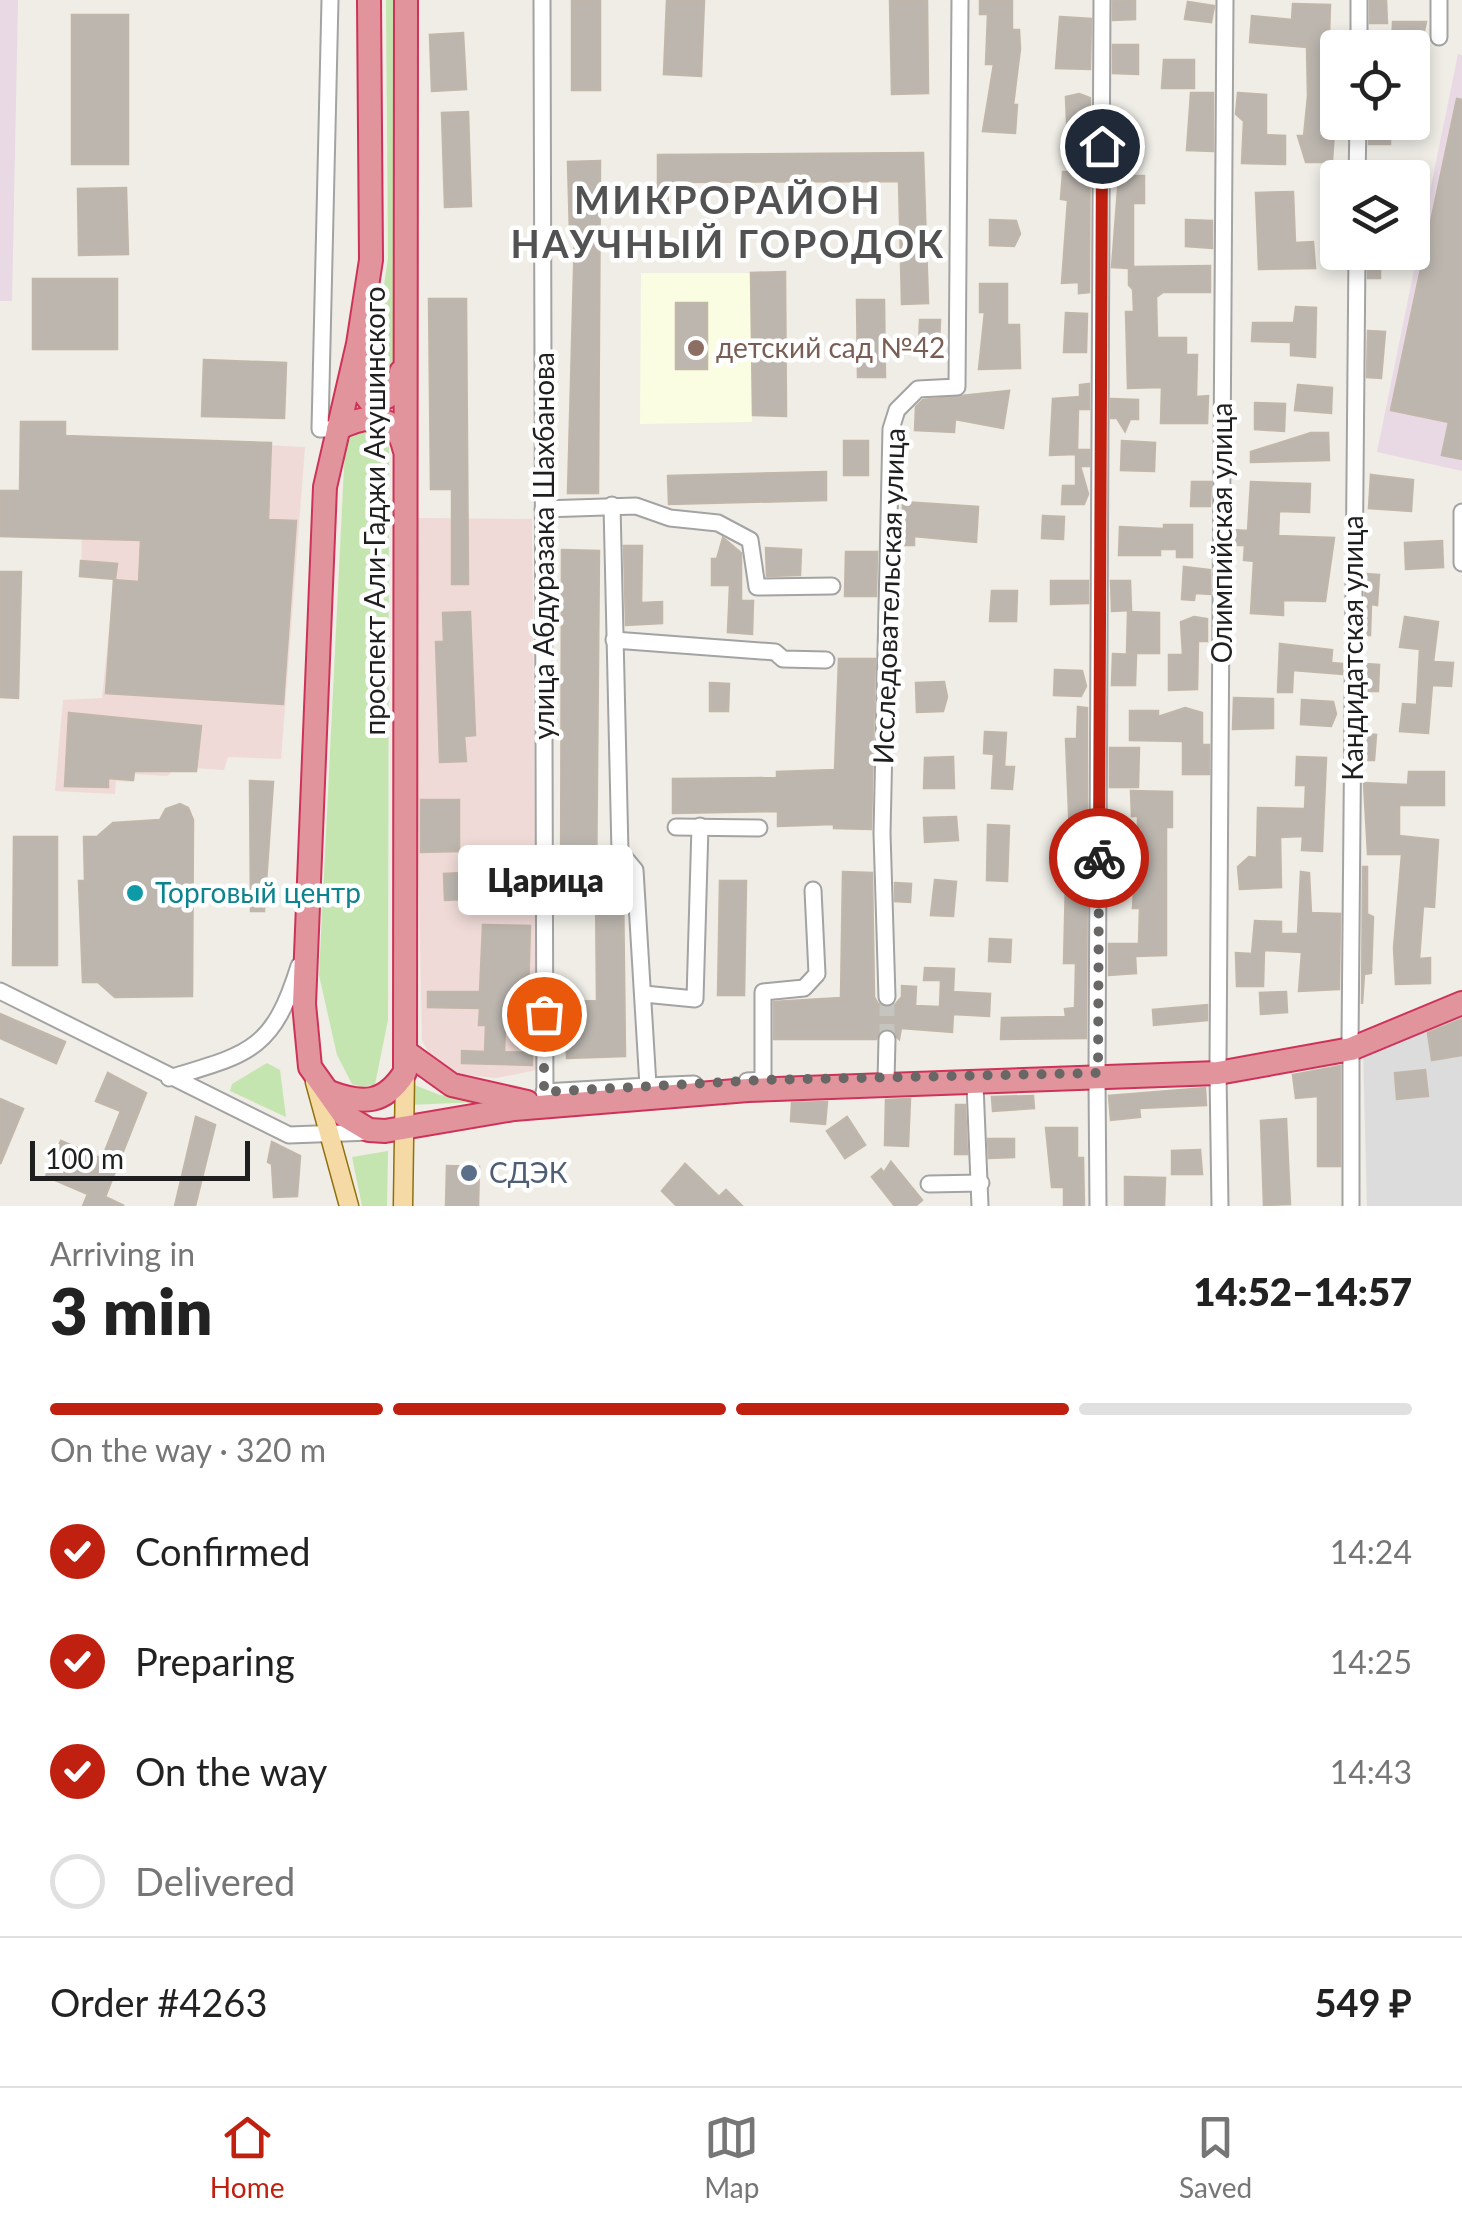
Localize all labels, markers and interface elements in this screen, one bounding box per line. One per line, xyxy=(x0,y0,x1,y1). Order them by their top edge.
map controls xyxy=(1320,30,1430,270)
button: locate xyxy=(1320,30,1430,140)
pin xyxy=(1060,104,1145,189)
icon: home xyxy=(1075,119,1130,174)
button: layers xyxy=(1320,160,1430,270)
district label: МИКРОРАЙОН НАУЧНЫЙ ГОРОДОК xyxy=(510,176,946,266)
street label: проспект Али-Гаджи Акушинского xyxy=(357,286,391,736)
place label: детский сад №42 xyxy=(716,330,945,364)
marker: детский сад №42 xyxy=(685,337,707,359)
street label: улица Абдуразака Шахбанова xyxy=(526,352,560,740)
street label: Олимпийская улица xyxy=(1204,403,1238,663)
street label: Исследовательская улица xyxy=(865,427,911,765)
street label: Кандидатская улица xyxy=(1335,515,1369,781)
courier xyxy=(1049,808,1149,908)
icon: bike xyxy=(1072,831,1127,886)
callout: Царица xyxy=(456,844,632,914)
text: Царица xyxy=(487,860,604,899)
place label: Торговый центр xyxy=(155,875,361,909)
marker: Торговый центр xyxy=(124,882,146,904)
pin xyxy=(502,972,587,1057)
icon: bag xyxy=(517,987,572,1042)
scale bar xyxy=(30,1136,250,1180)
text: 100 m xyxy=(45,1141,124,1175)
place label: СДЭК xyxy=(489,1155,568,1189)
marker: СДЭК xyxy=(458,1162,480,1184)
text: Arriving in xyxy=(50,1234,195,1273)
text: 14:52–14:57 xyxy=(1193,1268,1412,1314)
text: 3 min xyxy=(50,1271,212,1349)
text: On the way · 320 m xyxy=(50,1430,326,1469)
icon: check xyxy=(50,1524,105,1579)
text: Confirmed xyxy=(135,1528,311,1574)
text: 14:24 xyxy=(1330,1532,1412,1571)
icon: check xyxy=(50,1634,105,1689)
text: Preparing xyxy=(135,1638,295,1684)
text: 14:25 xyxy=(1330,1642,1412,1681)
icon: check xyxy=(50,1744,105,1799)
text: On the way xyxy=(135,1748,327,1794)
text: 14:43 xyxy=(1330,1752,1412,1791)
text: Delivered xyxy=(135,1858,295,1904)
text: Order #4263 xyxy=(50,1979,267,2025)
text: 549 ₽ xyxy=(1315,1979,1412,2025)
tab: Home xyxy=(210,2110,284,2204)
tab: Map xyxy=(704,2110,759,2204)
tab: Saved xyxy=(1179,2110,1252,2204)

